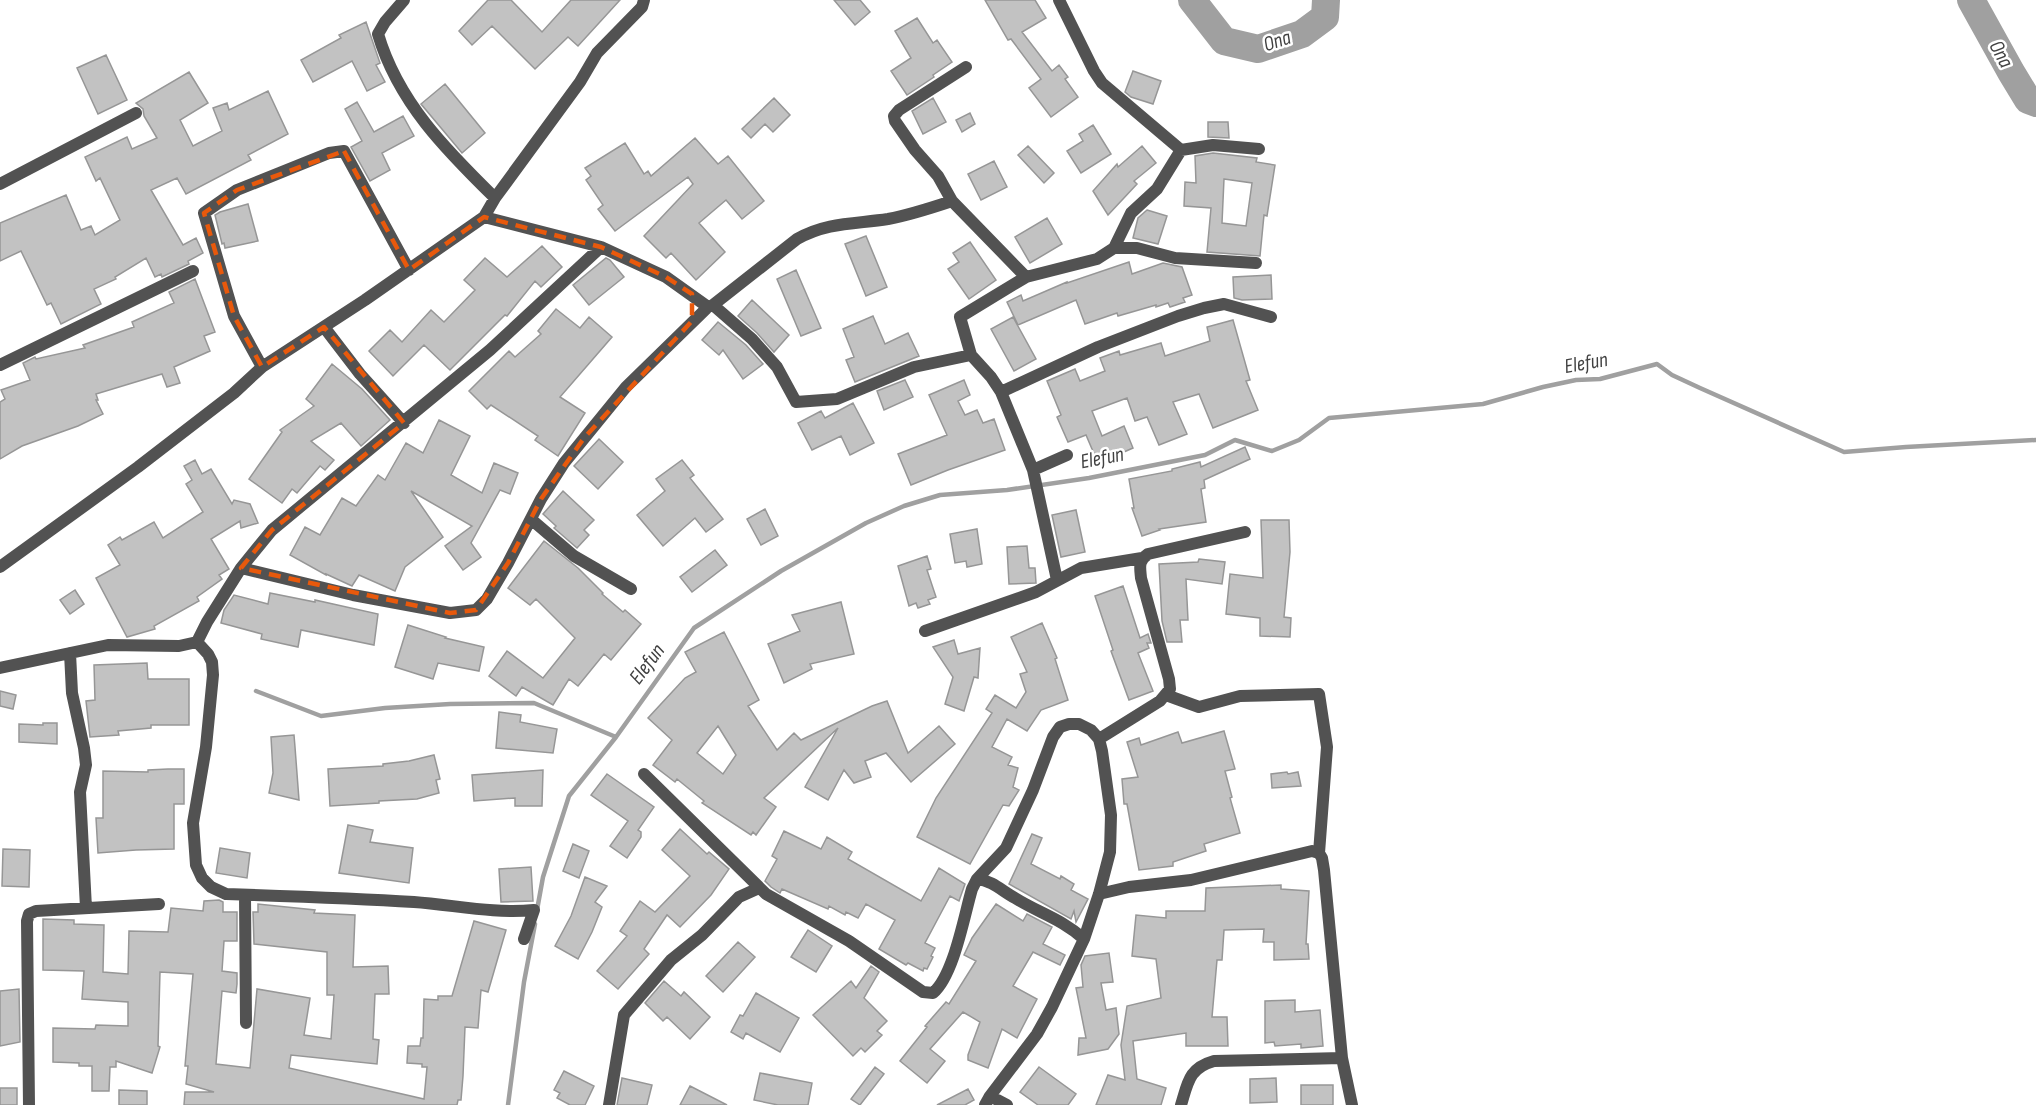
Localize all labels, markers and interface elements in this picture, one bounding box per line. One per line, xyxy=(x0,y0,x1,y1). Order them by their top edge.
water label: Ona xyxy=(1260,25,1294,57)
water label: Ona xyxy=(1983,36,2019,72)
water label: Elefun xyxy=(1562,347,1610,379)
water label: Elefun xyxy=(1078,442,1126,474)
water label: Elefun xyxy=(624,639,670,689)

